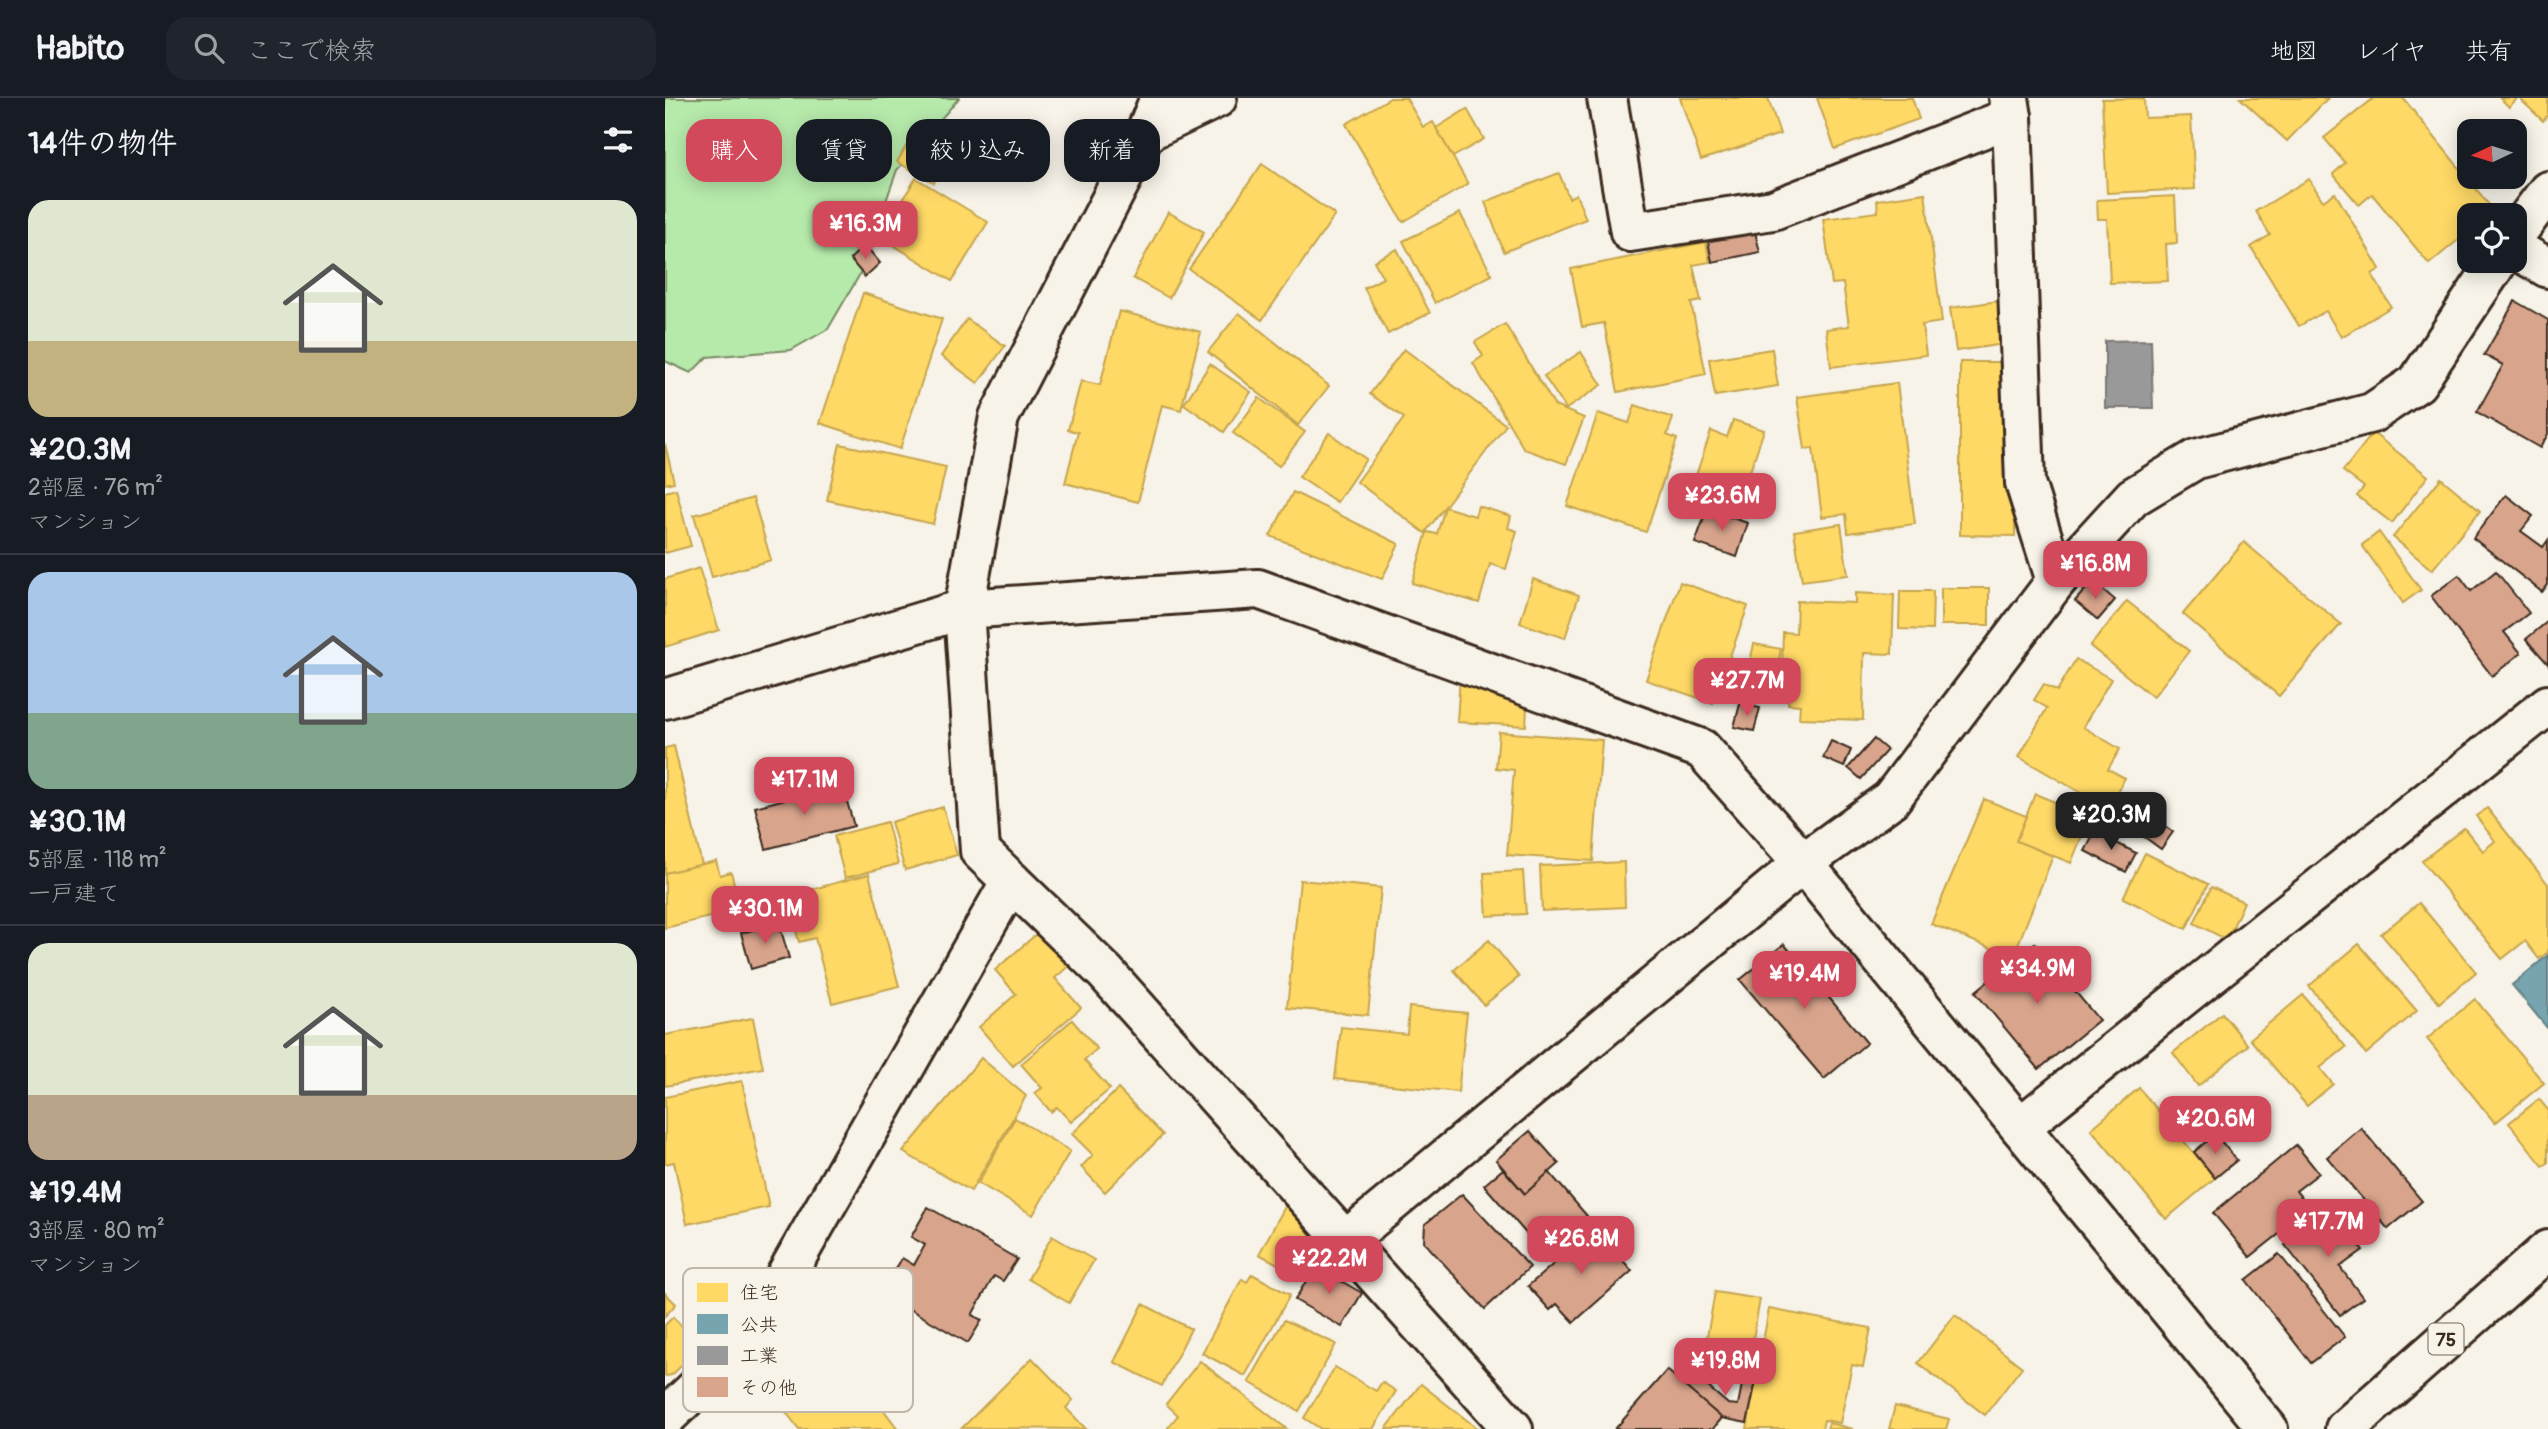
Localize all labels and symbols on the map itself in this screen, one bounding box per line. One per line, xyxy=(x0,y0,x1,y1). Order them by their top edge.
north arrow xyxy=(2457,119,2527,189)
pin: ¥16.3M xyxy=(808,202,922,261)
pin: ¥23.6M xyxy=(1665,474,1779,533)
pin: ¥16.8M xyxy=(2038,542,2152,601)
pin: ¥27.7M xyxy=(1690,658,1804,718)
pin: ¥17.1M xyxy=(747,758,861,817)
pin: ¥20.3M xyxy=(2054,792,2168,852)
pin: ¥30.1M xyxy=(708,886,822,946)
pin: ¥34.9M xyxy=(1980,946,2094,1006)
pin: ¥19.4M xyxy=(1747,951,1861,1011)
pin: ¥20.6M xyxy=(2158,1096,2272,1156)
pin: ¥17.7M xyxy=(2271,1200,2385,1259)
pin: ¥26.8M xyxy=(1524,1216,1638,1276)
pin: ¥22.2M xyxy=(1272,1236,1386,1296)
legend xyxy=(683,1268,913,1412)
text: 住宅 xyxy=(740,1281,778,1305)
text: 公共 xyxy=(740,1313,778,1337)
road number: 75 xyxy=(2429,1324,2463,1354)
pin: ¥19.8M xyxy=(1668,1338,1782,1398)
text: 工業 xyxy=(740,1344,778,1368)
text: その他 xyxy=(740,1376,797,1400)

